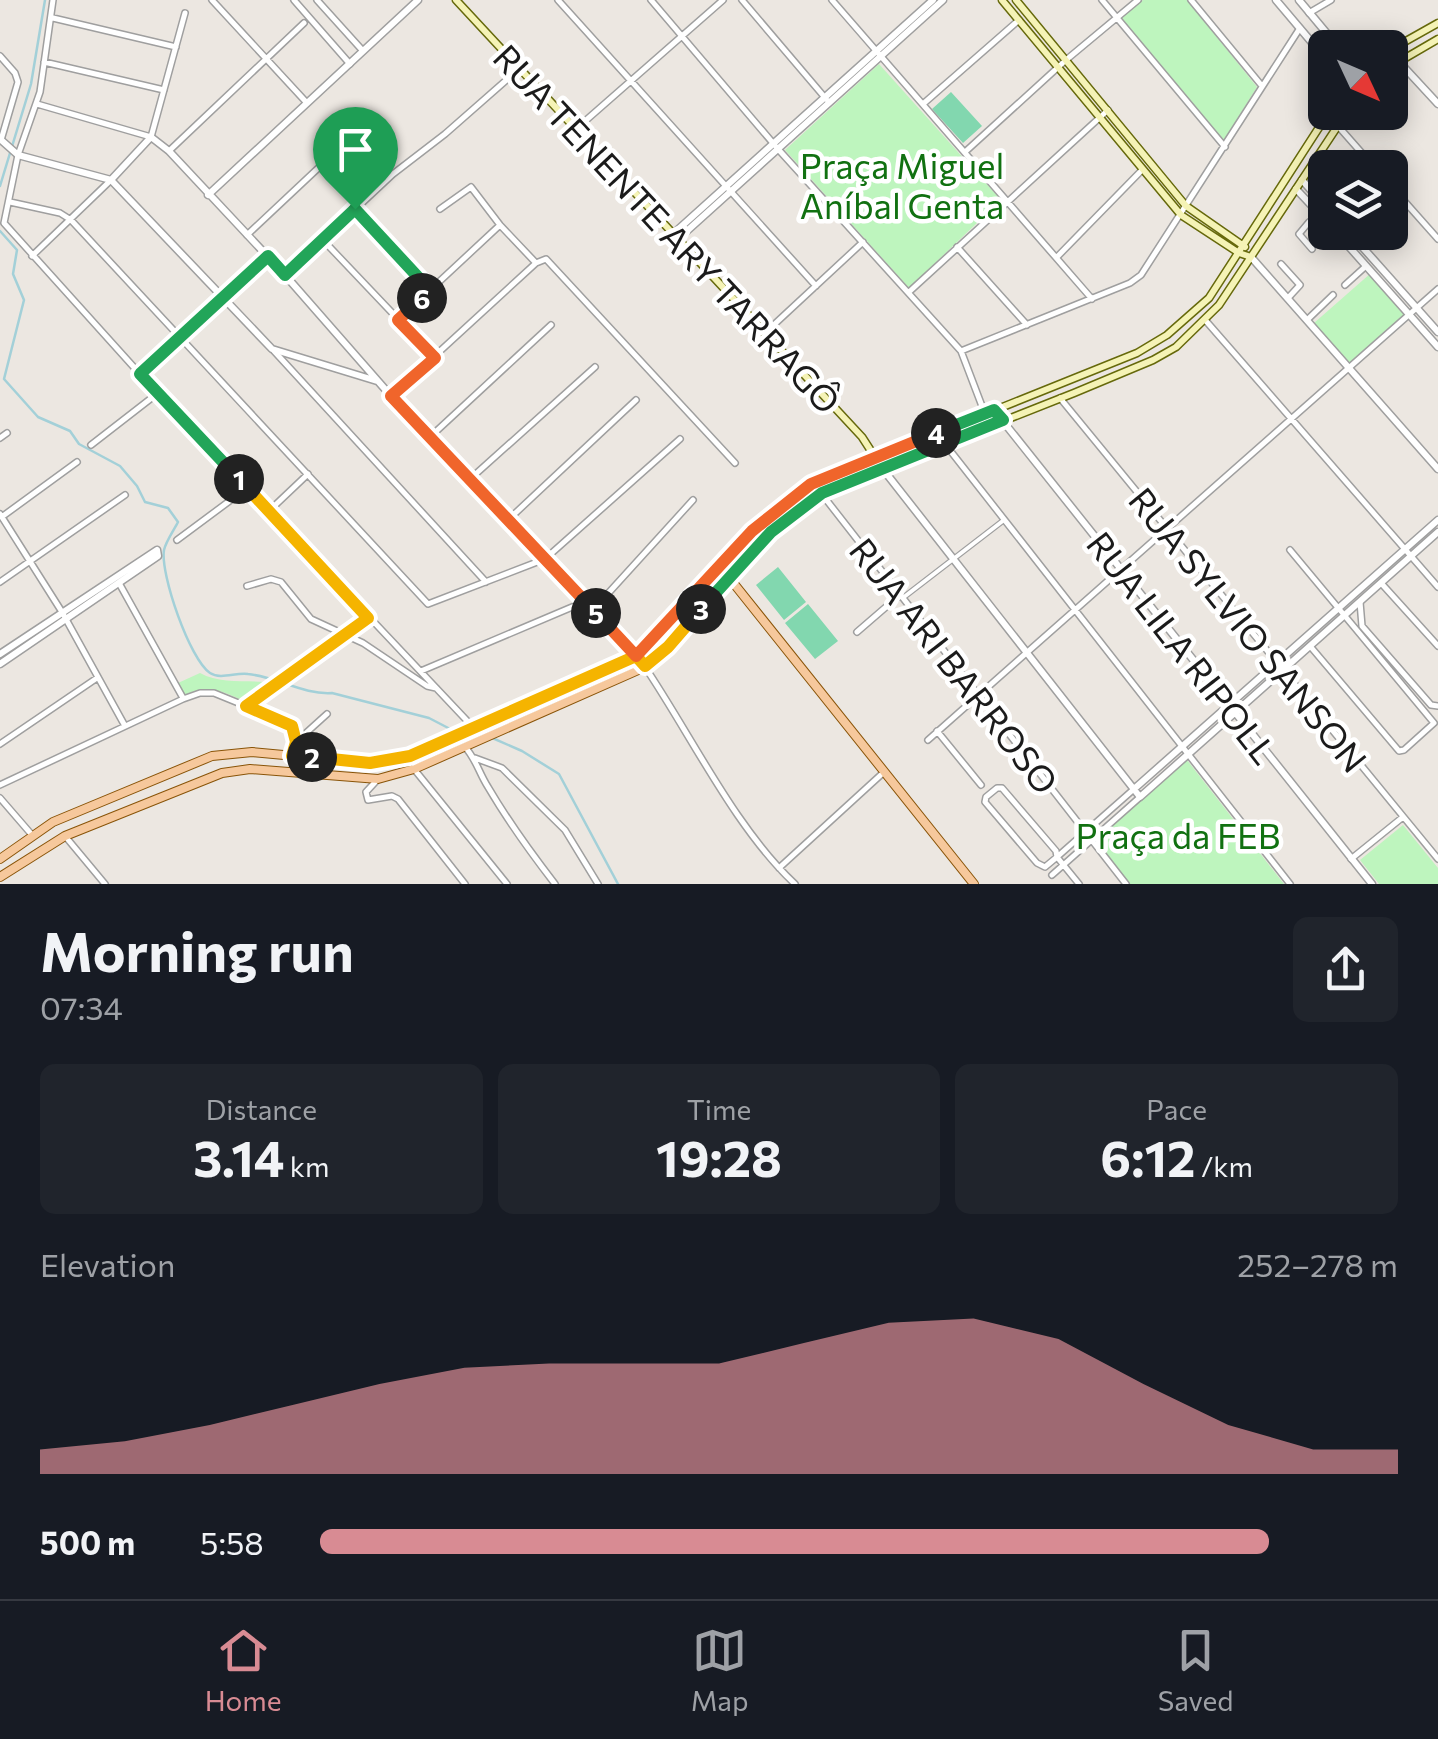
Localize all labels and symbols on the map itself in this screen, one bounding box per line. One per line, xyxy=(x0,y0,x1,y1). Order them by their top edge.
north arrow xyxy=(1308,30,1408,130)
street label: RUA TENENTE ARY TARRAGÔ xyxy=(486,35,850,421)
pin xyxy=(313,107,398,210)
park label: Praça Miguel Aníbal Genta xyxy=(800,143,1004,226)
pin: 6 xyxy=(397,273,447,323)
pin: 4 xyxy=(911,408,961,458)
pin: 1 xyxy=(214,454,264,504)
street label: RUA SYLVIO SANSON xyxy=(1121,478,1377,780)
street label: RUA LILA RIPOLL xyxy=(1079,522,1287,772)
street label: RUA ARI BARROSO xyxy=(842,528,1068,802)
pin: 3 xyxy=(676,584,726,634)
pin: 5 xyxy=(571,588,621,638)
pin: 2 xyxy=(287,732,337,782)
park label: Praça da FEB xyxy=(1076,813,1280,856)

